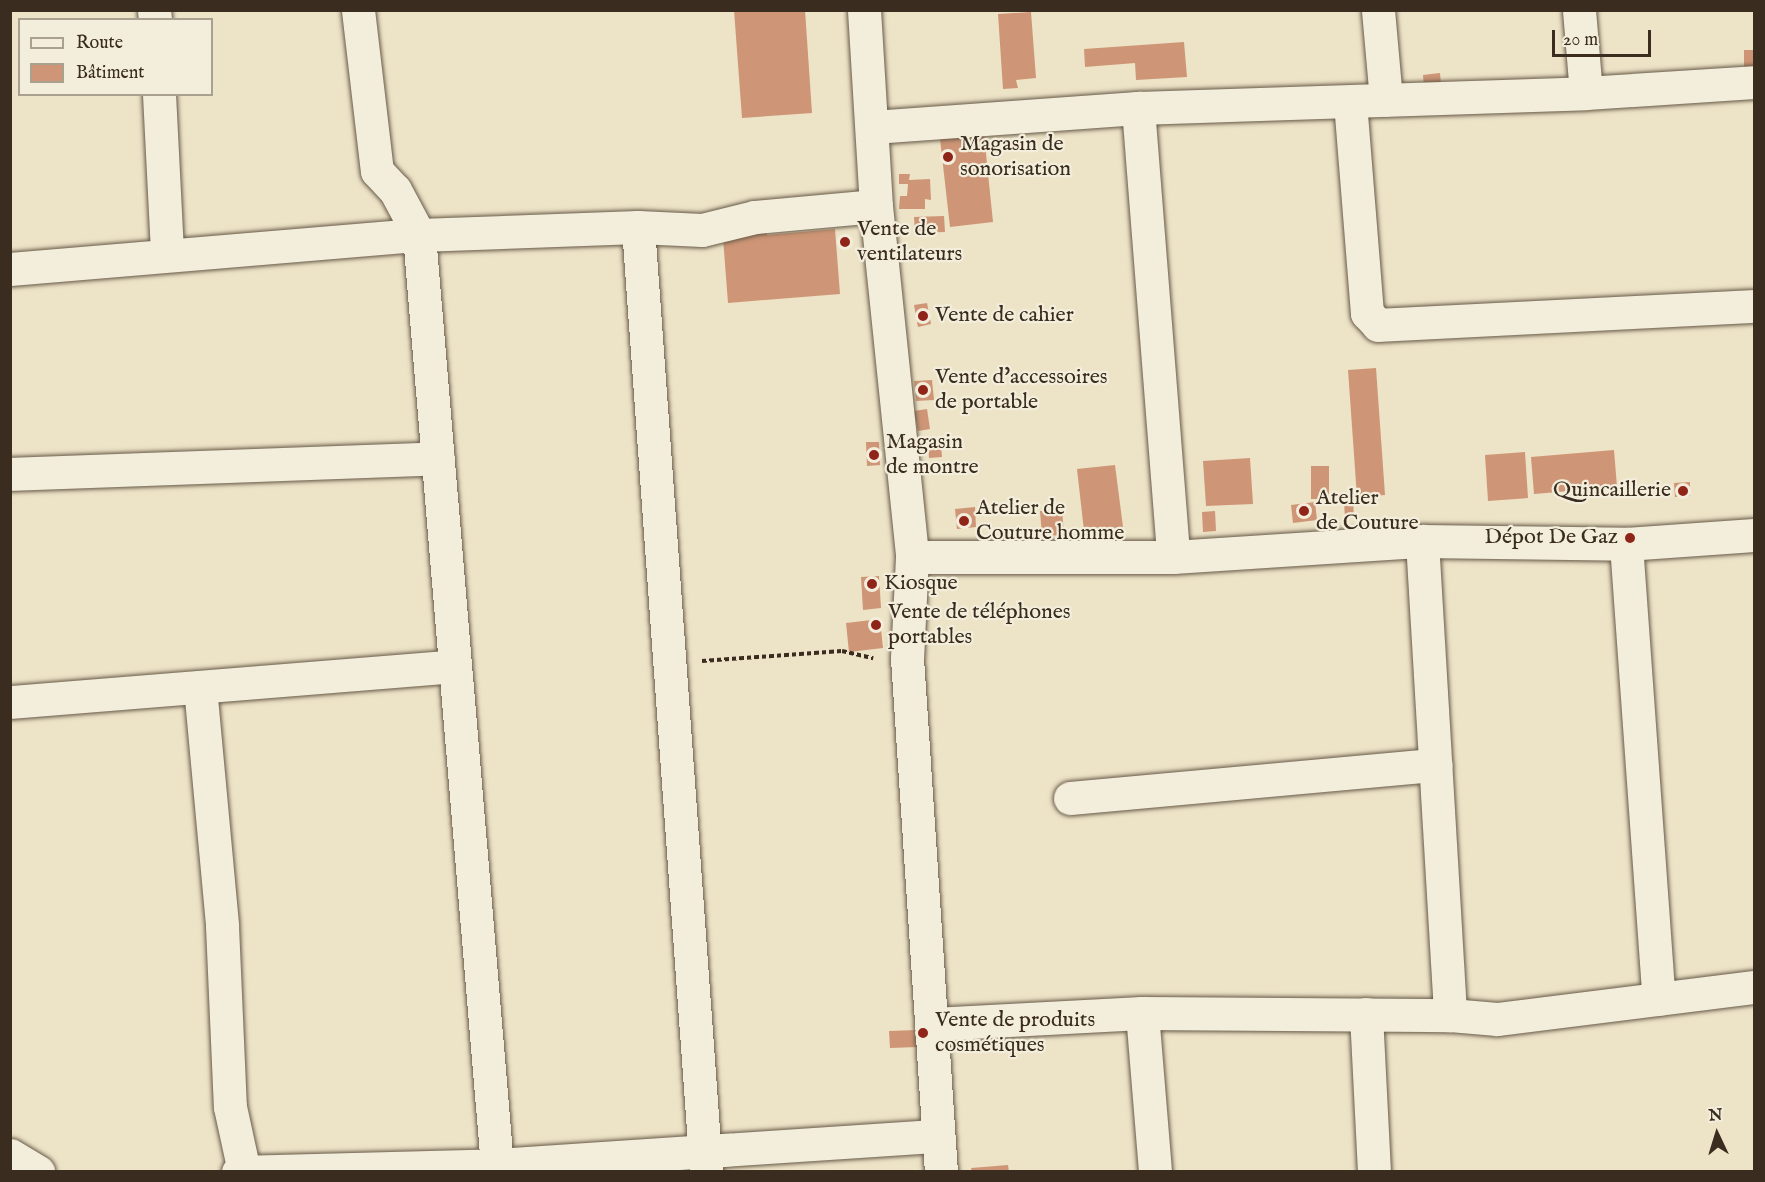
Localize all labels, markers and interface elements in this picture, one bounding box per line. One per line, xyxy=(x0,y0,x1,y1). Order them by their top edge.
legend xyxy=(18,18,213,96)
scale bar xyxy=(1555,18,1654,56)
text: 20 m xyxy=(1563,29,1598,52)
text: Route xyxy=(76,32,123,55)
text: Bâtiment xyxy=(76,62,145,85)
place label: Magasin de sonorisation xyxy=(960,131,1071,182)
marker: Magasin de sonorisation xyxy=(941,150,955,164)
place label: Vente de ventilateurs xyxy=(857,216,962,268)
marker: Vente de ventilateurs xyxy=(838,235,852,249)
place label: Vente de cahier xyxy=(935,303,1074,329)
marker: Vente de cahier xyxy=(916,309,930,323)
place label: Vente d'accessoires de portable xyxy=(935,364,1108,416)
marker: Vente d'accessoires de portable xyxy=(916,383,930,397)
place label: Magasin de montre xyxy=(886,429,979,481)
marker: Magasin de montre xyxy=(867,448,881,462)
place label: Quincaillerie xyxy=(1553,478,1671,504)
marker: Quincaillerie xyxy=(1676,484,1690,498)
place label: Atelier de Couture xyxy=(1316,485,1419,536)
place label: Atelier de Couture homme xyxy=(976,495,1124,546)
marker: Atelier de Couture xyxy=(1297,504,1311,518)
marker: Atelier de Couture homme xyxy=(957,514,971,528)
place label: Dépot De Gaz xyxy=(1484,525,1618,551)
marker: Dépot De Gaz xyxy=(1623,531,1637,545)
place label: Kiosque xyxy=(884,571,958,597)
marker: Kiosque xyxy=(865,577,879,591)
place label: Vente de téléphones portables xyxy=(888,599,1071,650)
marker: Vente de téléphones portables xyxy=(869,618,883,632)
place label: Vente de produits cosmétiques xyxy=(935,1007,1095,1058)
marker: Vente de produits cosmétiques xyxy=(916,1026,930,1040)
north arrow xyxy=(1687,1104,1747,1164)
text: N xyxy=(1708,1106,1723,1127)

